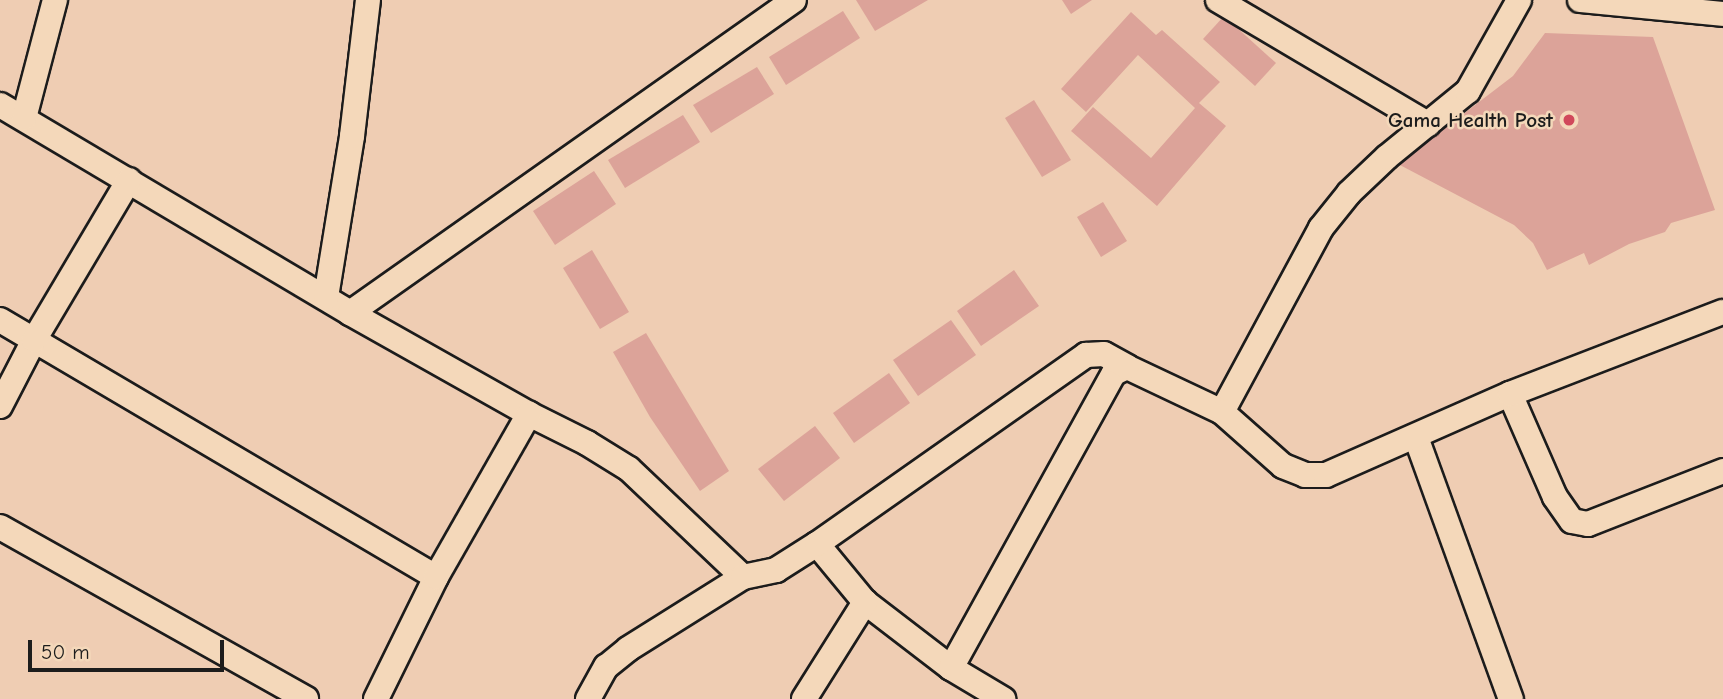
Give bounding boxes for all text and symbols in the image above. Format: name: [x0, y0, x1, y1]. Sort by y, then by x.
place label: Gama Health Post: [1388, 107, 1553, 133]
marker: Gama Health Post: [1559, 110, 1579, 130]
scale bar: [32, 626, 228, 670]
text: 50 m: [41, 640, 90, 664]

